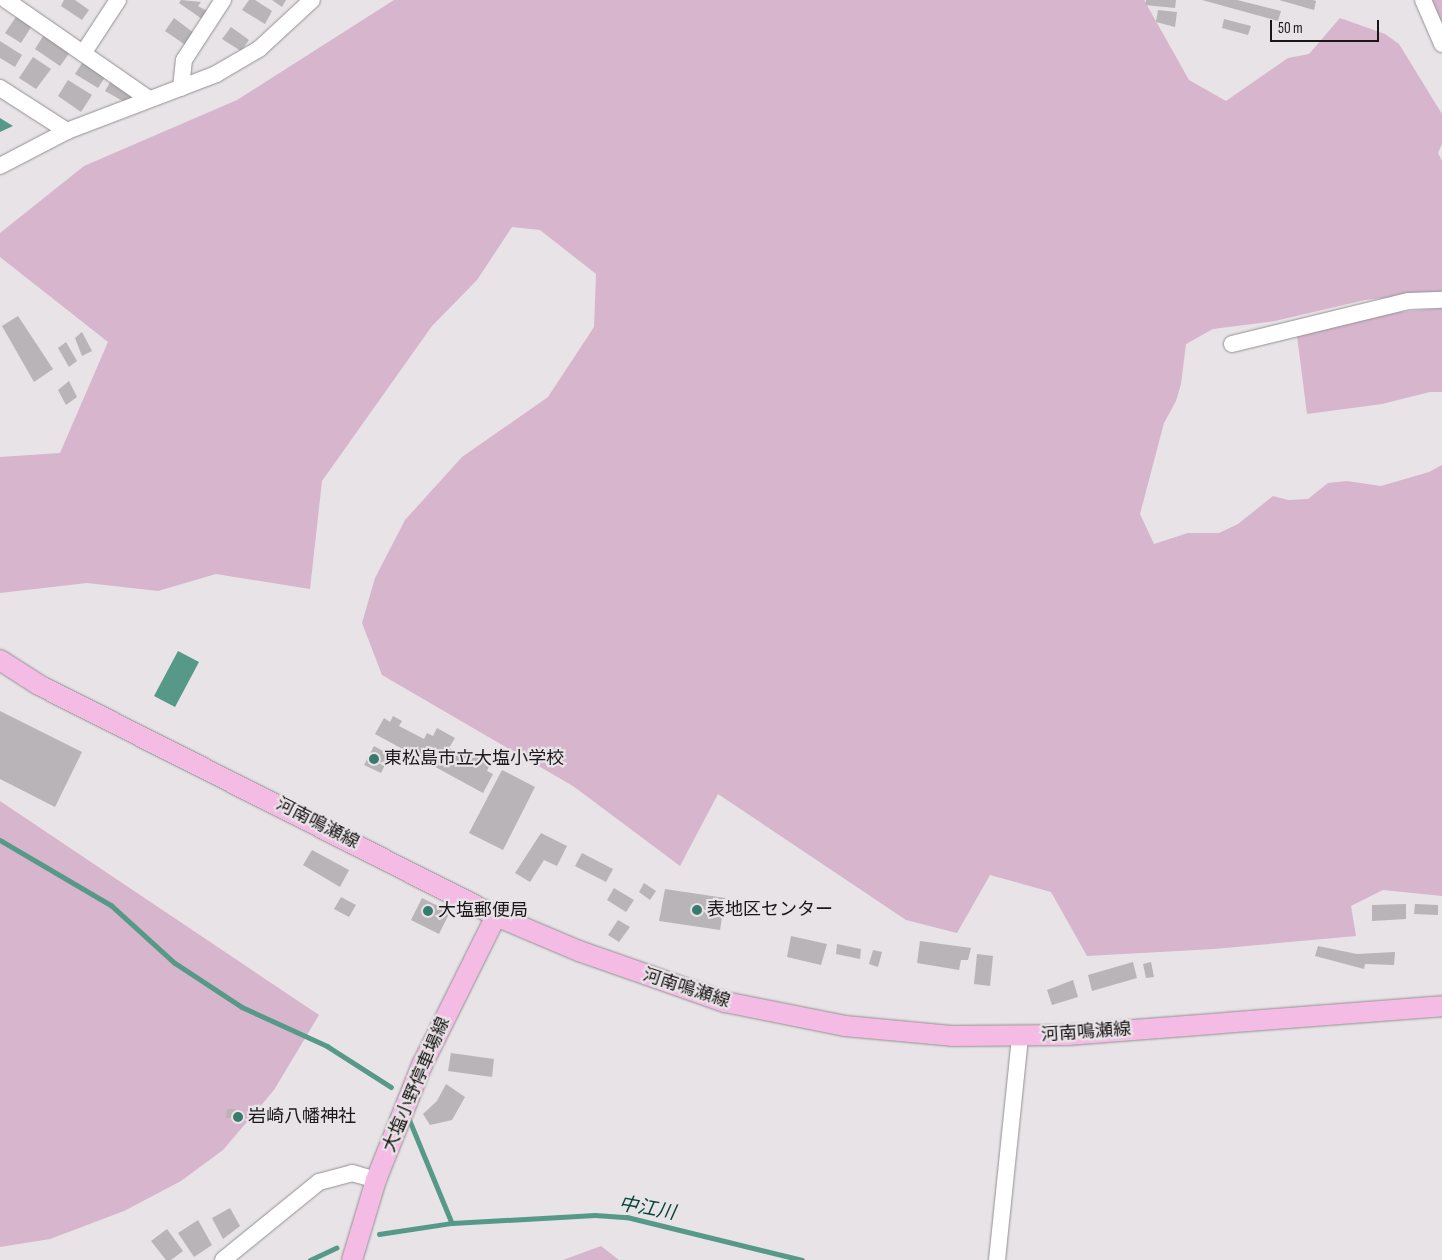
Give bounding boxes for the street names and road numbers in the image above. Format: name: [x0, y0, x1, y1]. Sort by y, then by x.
street label: 河南鳴瀬線: [272, 794, 362, 854]
street label: 河南鳴瀬線: [640, 965, 732, 1013]
street label: 大塩小野停車場線: [379, 1015, 455, 1155]
street label: 河南鳴瀬線: [1040, 1019, 1132, 1047]

